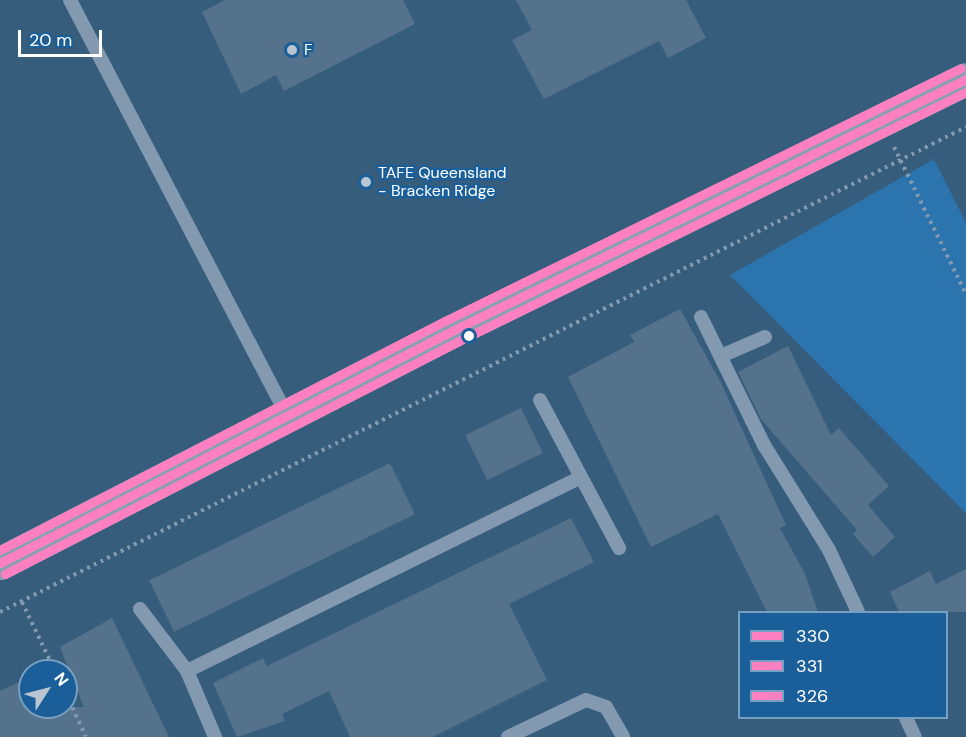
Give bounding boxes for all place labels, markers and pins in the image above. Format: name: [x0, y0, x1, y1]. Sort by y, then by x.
place label: F: [304, 40, 313, 60]
marker: F: [285, 43, 299, 57]
place label: TAFE Queensland - Bracken Ridge: [378, 163, 507, 201]
marker: TAFE Queensland - Bracken Ridge: [359, 175, 373, 189]
unlabelled marker: [463, 330, 475, 342]

